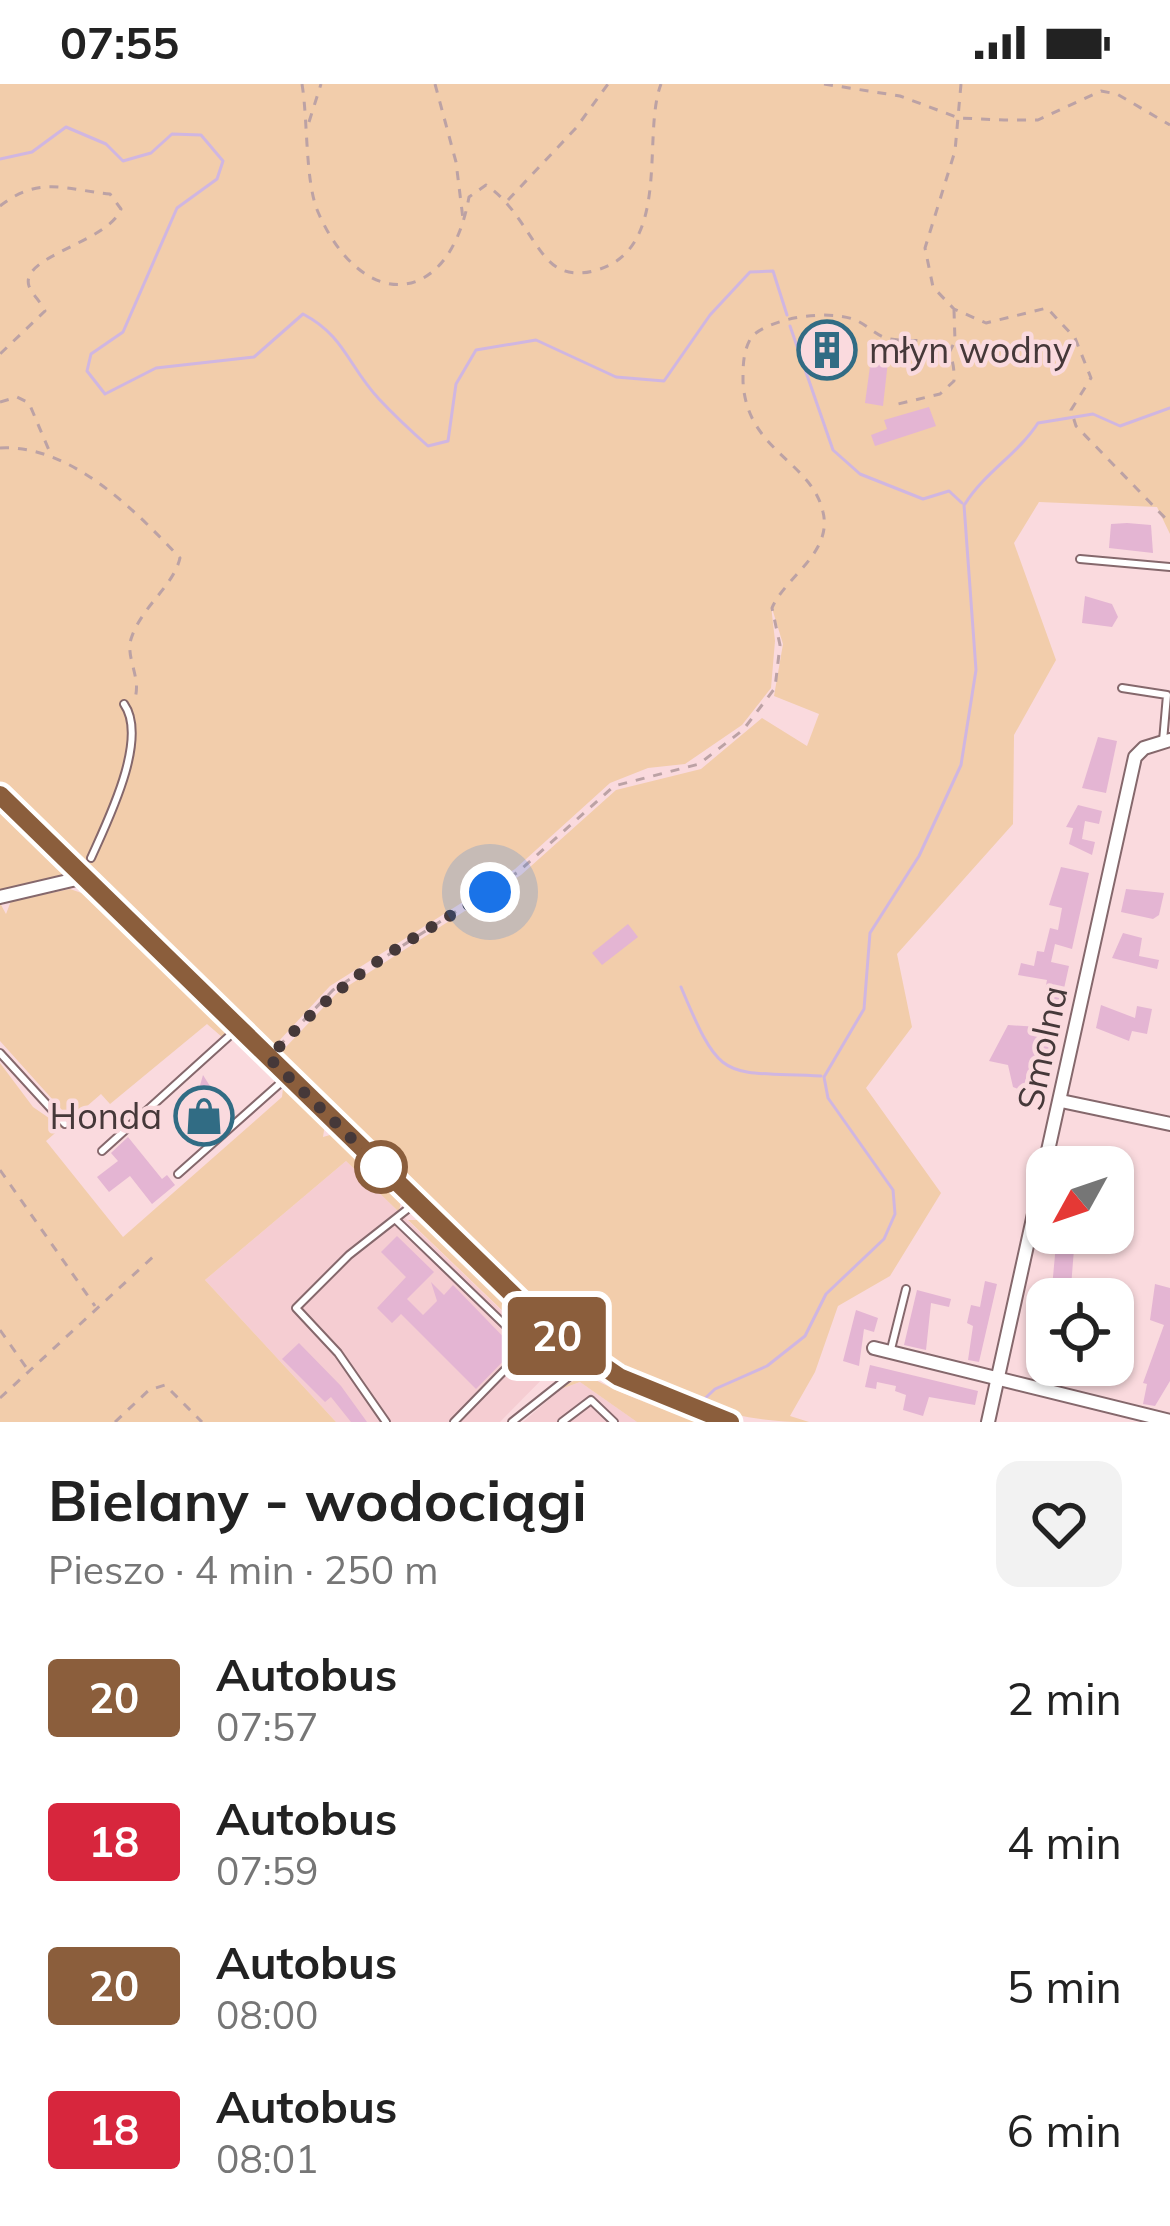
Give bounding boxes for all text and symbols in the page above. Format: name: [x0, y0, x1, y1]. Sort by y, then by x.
text: 07:55: [60, 14, 179, 70]
building icon: młyn wodny: [796, 319, 858, 381]
place label: młyn wodny: [869, 327, 1072, 372]
your location: [460, 862, 520, 922]
street label: Smolna: [1006, 982, 1077, 1114]
shop icon: Honda: [173, 1085, 235, 1147]
place label: Honda: [50, 1093, 162, 1138]
unlabelled marker: [356, 1142, 406, 1192]
north arrow: [1026, 1146, 1134, 1254]
map controls: [1026, 1146, 1134, 1386]
button: locate: [1026, 1278, 1134, 1386]
line badge: 20: [503, 1297, 611, 1375]
text: 20: [532, 1309, 582, 1362]
button: heart: [996, 1461, 1122, 1587]
text: Bielany - wodociągi: [48, 1464, 587, 1535]
text: Pieszo · 4 min · 250 m: [48, 1545, 438, 1594]
text: Autobus: [216, 1646, 397, 1702]
text: 2 min: [1007, 1670, 1122, 1726]
text: 20: [89, 1671, 139, 1724]
text: 07:57: [216, 1702, 319, 1751]
text: Autobus: [216, 1790, 397, 1846]
text: 4 min: [1007, 1814, 1122, 1870]
text: 18: [89, 1815, 139, 1868]
text: 07:59: [216, 1846, 319, 1895]
text: Autobus: [216, 1934, 397, 1990]
text: 5 min: [1007, 1958, 1122, 2014]
text: 20: [89, 1959, 139, 2012]
text: 08:00: [216, 1990, 319, 2039]
text: Autobus: [216, 2078, 397, 2134]
text: 6 min: [1007, 2102, 1122, 2158]
text: 18: [89, 2103, 139, 2156]
text: 08:01: [216, 2134, 319, 2183]

